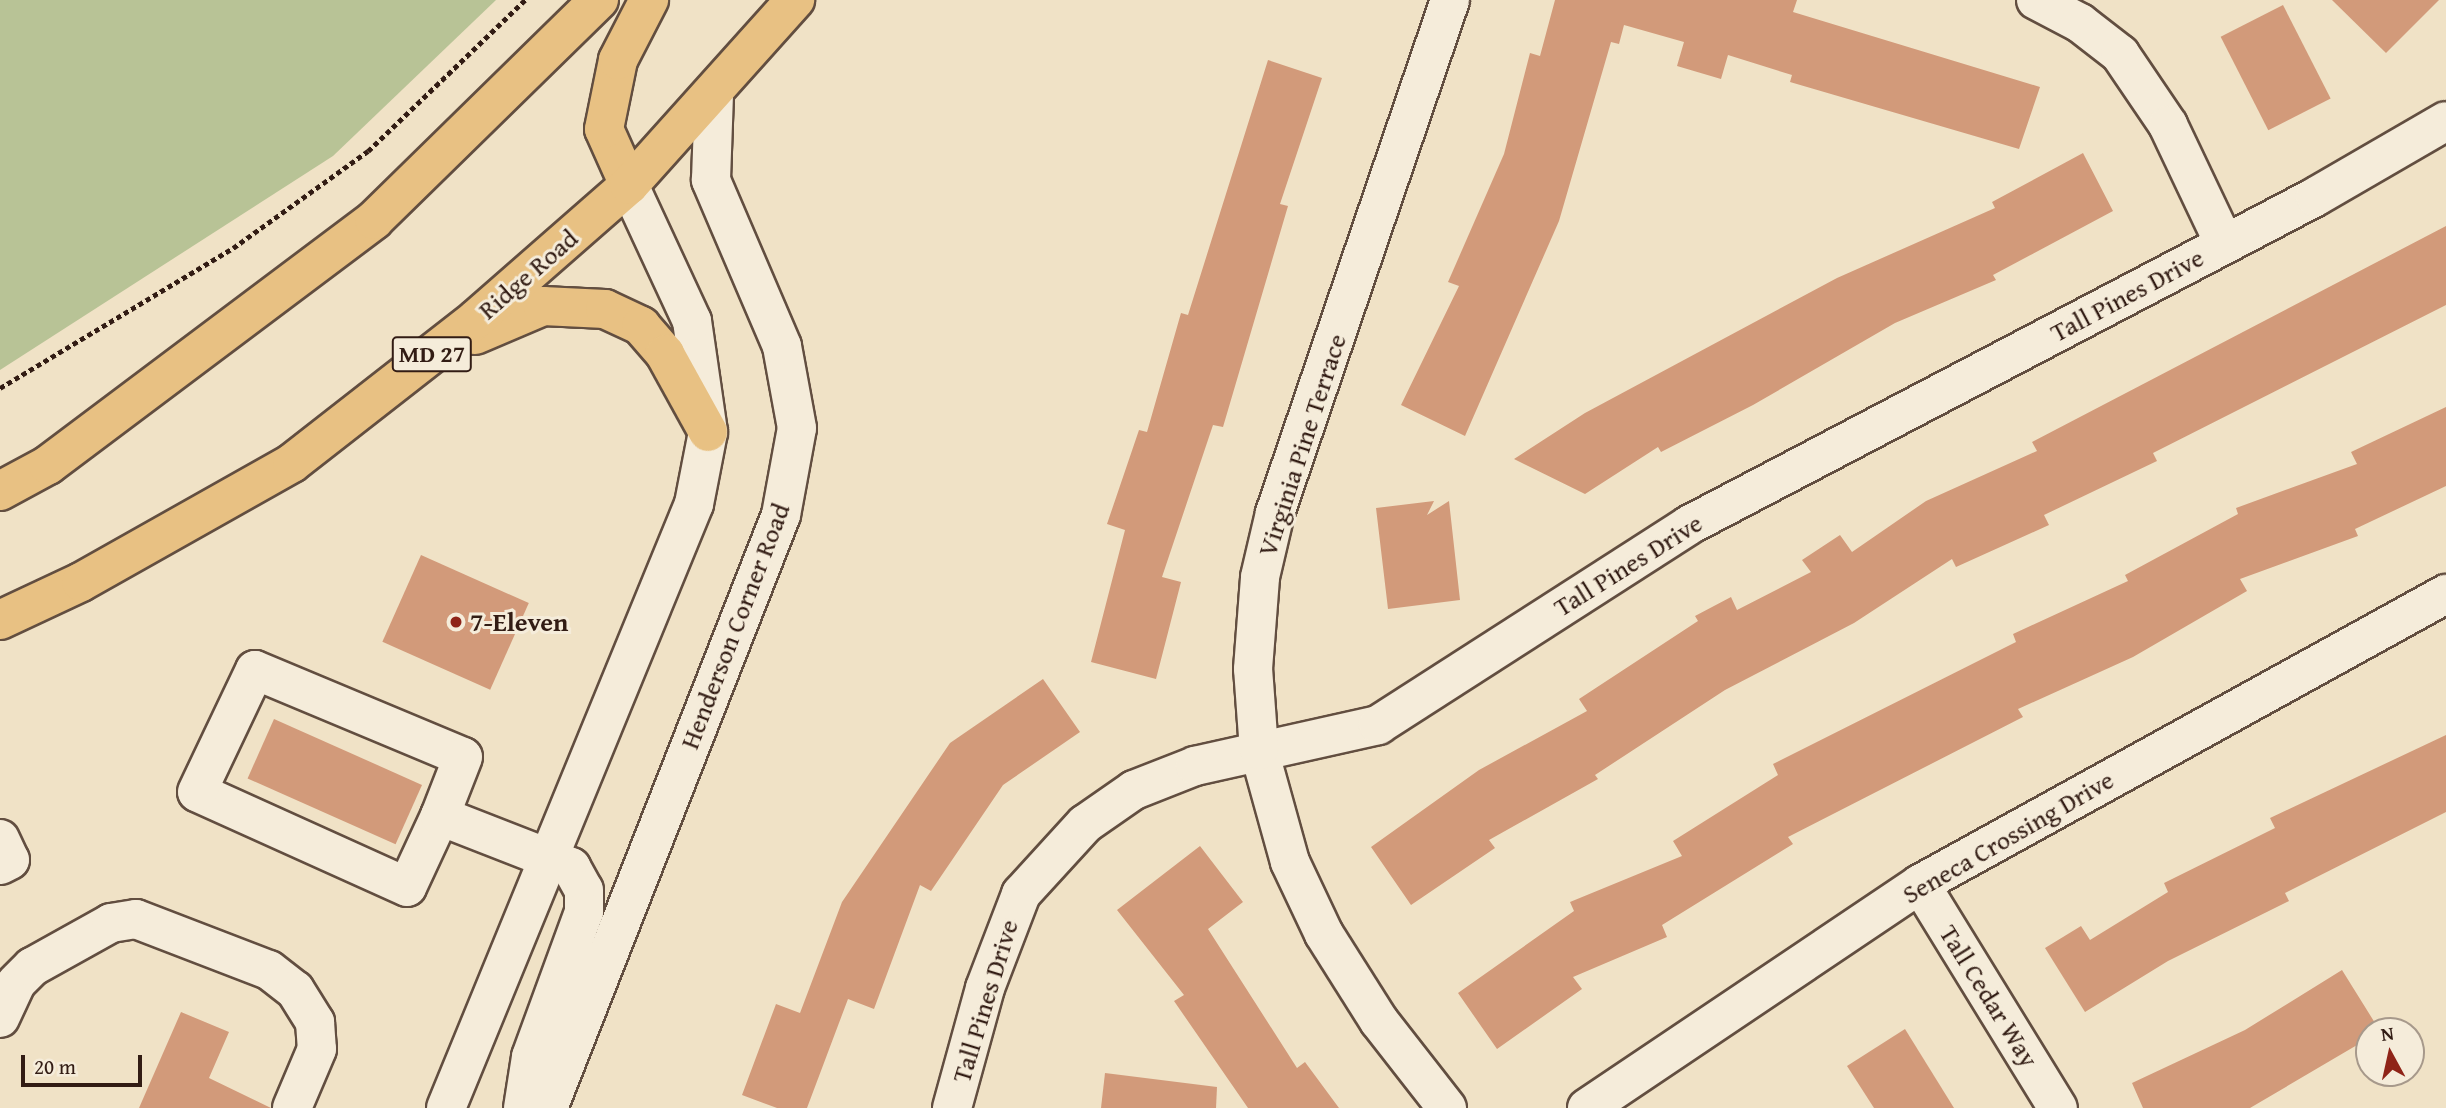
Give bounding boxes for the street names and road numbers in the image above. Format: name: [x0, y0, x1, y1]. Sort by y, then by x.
street label: Ridge Road: [472, 222, 584, 326]
street label: Tall Pines Drive: [2045, 242, 2209, 348]
street label: Virginia Pine Terrace: [1251, 330, 1353, 560]
road number: MD 27: [392, 334, 472, 374]
street label: Henderson Corner Road: [674, 499, 796, 753]
street label: Tall Pines Drive: [1548, 507, 1708, 623]
street label: Seneca Crossing Drive: [1897, 764, 2119, 910]
street label: Tall Pines Drive: [945, 916, 1025, 1086]
street label: Tall Cedar Way: [1933, 919, 2045, 1073]

